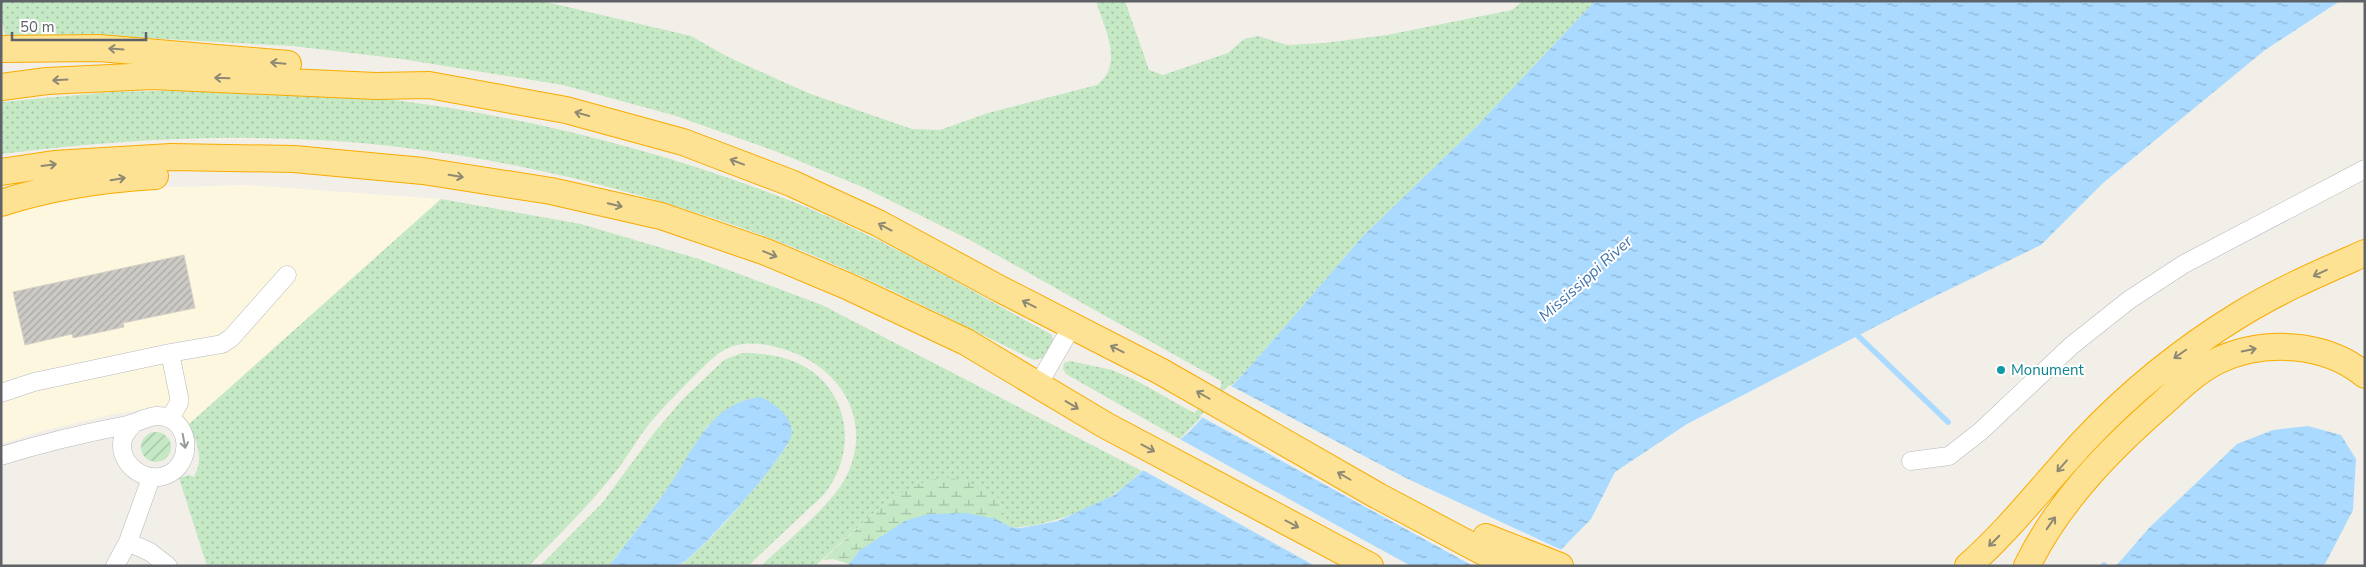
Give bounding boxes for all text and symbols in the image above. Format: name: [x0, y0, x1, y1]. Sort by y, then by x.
scale bar: [12, 10, 146, 42]
text: 50 m: [20, 17, 55, 37]
one-way arrow: [108, 45, 124, 54]
one-way arrow: [270, 58, 286, 67]
one-way arrow: [214, 73, 230, 82]
one-way arrow: [52, 76, 68, 85]
one-way arrow: [574, 108, 590, 118]
one-way arrow: [729, 157, 745, 166]
one-way arrow: [41, 160, 57, 170]
one-way arrow: [447, 171, 463, 181]
one-way arrow: [109, 174, 125, 184]
one-way arrow: [607, 201, 623, 211]
one-way arrow: [878, 222, 893, 232]
water label: Mississippi River: [1534, 230, 1638, 327]
one-way arrow: [762, 250, 777, 259]
one-way arrow: [2313, 269, 2328, 278]
one-way arrow: [1021, 299, 1036, 309]
one-way arrow: [1110, 344, 1125, 353]
one-way arrow: [2241, 345, 2257, 354]
one-way arrow: [2173, 349, 2187, 359]
place label: Monument: [2011, 360, 2084, 380]
marker: Monument: [1995, 364, 2007, 376]
one-way arrow: [1196, 390, 1210, 400]
one-way arrow: [1064, 400, 1078, 410]
one-way arrow: [179, 432, 189, 448]
one-way arrow: [1141, 443, 1156, 453]
one-way arrow: [2056, 459, 2068, 472]
one-way arrow: [1336, 471, 1351, 481]
one-way arrow: [2046, 517, 2056, 531]
one-way arrow: [1284, 520, 1299, 529]
one-way arrow: [1988, 535, 2000, 548]

